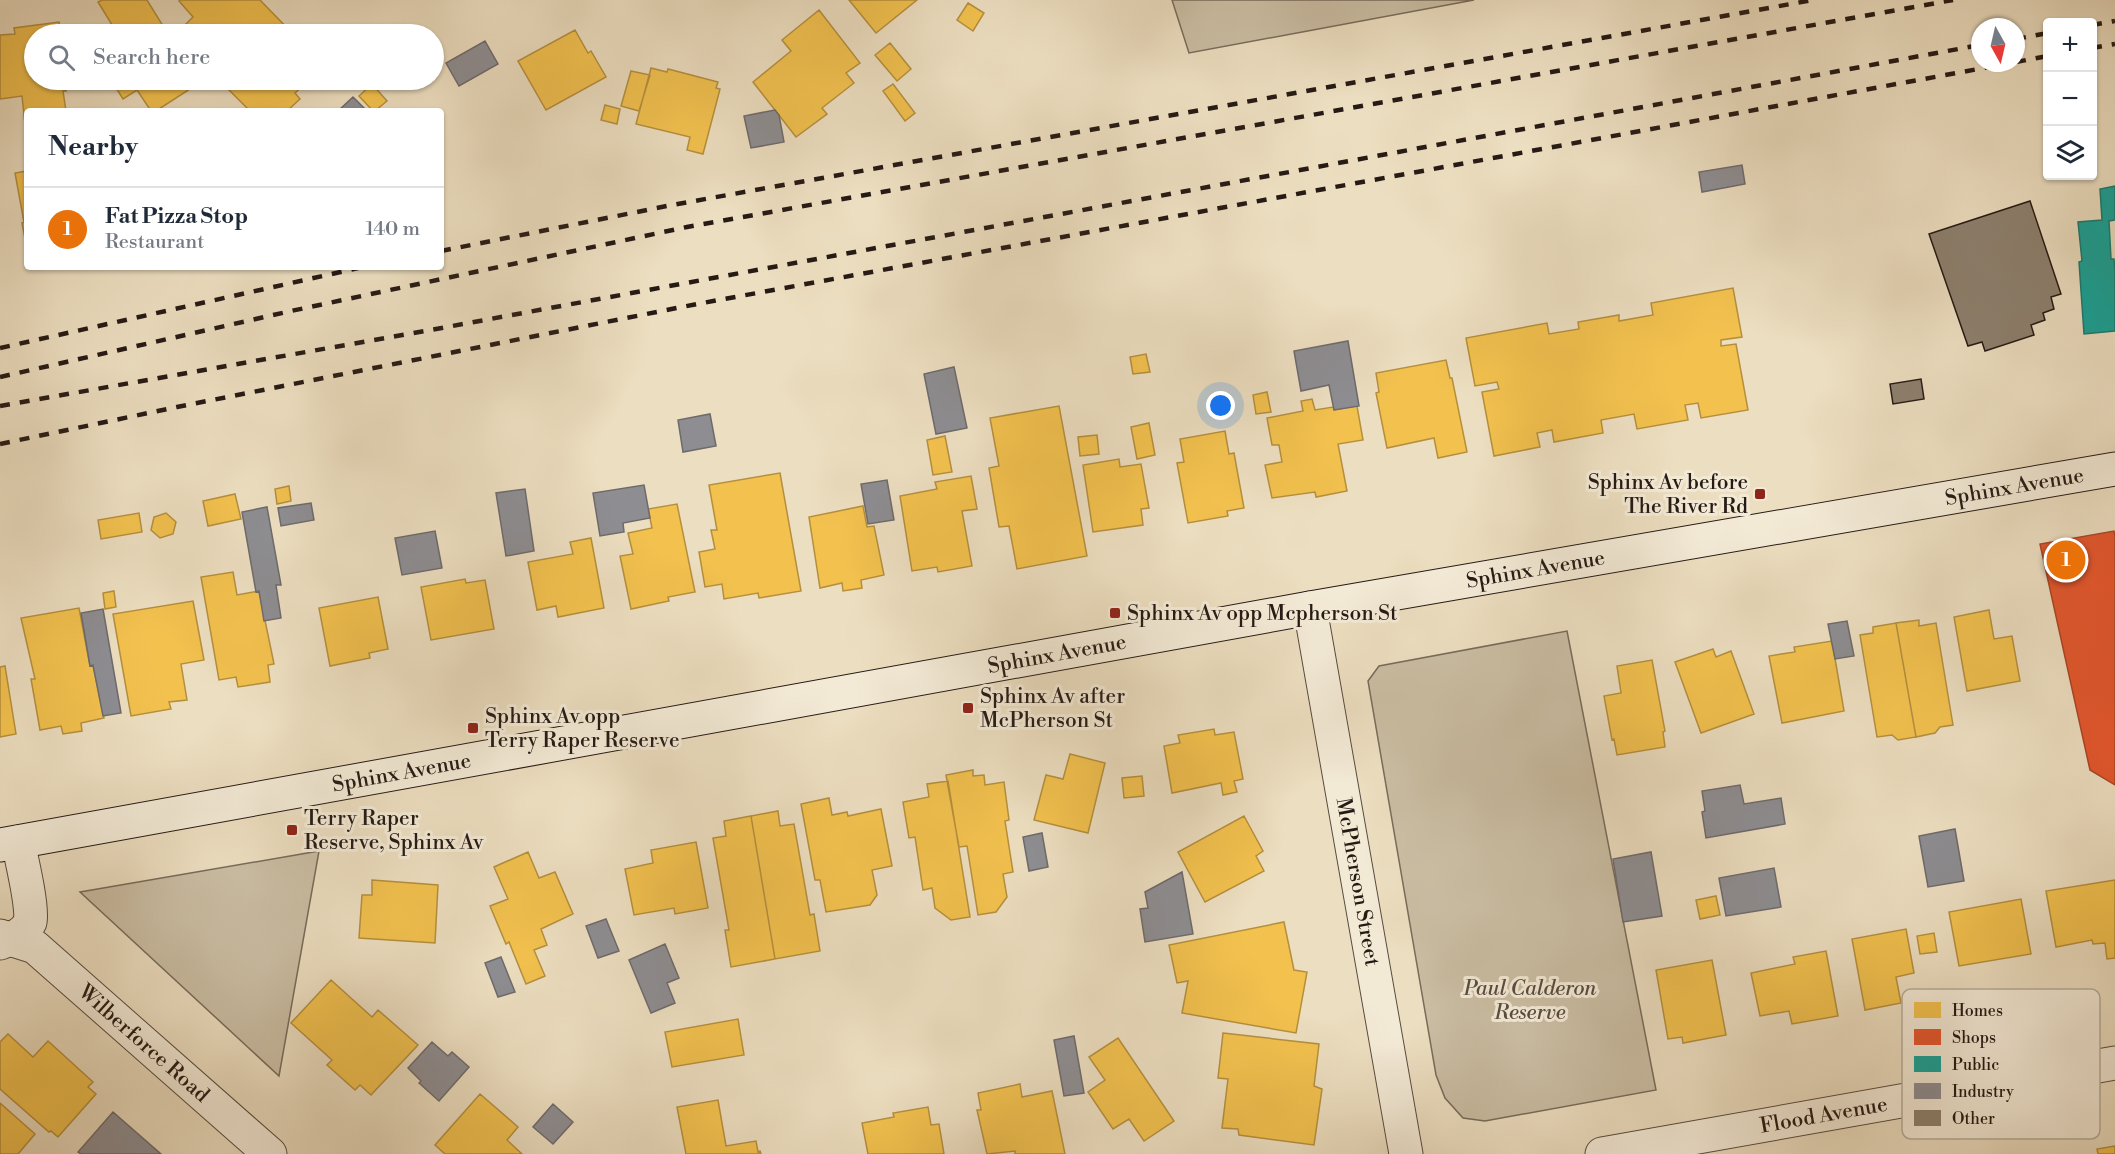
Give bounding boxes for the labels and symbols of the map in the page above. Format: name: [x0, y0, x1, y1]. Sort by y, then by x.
north arrow: [1971, 18, 2025, 72]
your location: [1206, 391, 1235, 420]
street label: Sphinx Avenue: [1943, 463, 2086, 512]
place label: Sphinx Av before The River Rd: [1588, 470, 1748, 520]
marker: Sphinx Av before The River Rd: [1753, 487, 1767, 501]
pin: 1: [2046, 538, 2086, 582]
street label: Sphinx Avenue: [1464, 545, 1607, 595]
place label: Sphinx Av opp Mcpherson St: [1127, 601, 1398, 627]
marker: Sphinx Av opp Mcpherson St: [1108, 606, 1122, 620]
street label: Sphinx Avenue: [986, 629, 1128, 680]
place label: Sphinx Av after McPherson St: [980, 684, 1125, 734]
marker: Sphinx Av after McPherson St: [961, 701, 975, 715]
place label: Sphinx Av opp Terry Raper Reserve: [485, 704, 680, 754]
marker: Sphinx Av opp Terry Raper Reserve: [466, 721, 480, 735]
street label: Sphinx Avenue: [330, 748, 473, 799]
street label: McPherson Street: [1330, 796, 1385, 969]
place label: Terry Raper Reserve, Sphinx Av: [304, 806, 484, 856]
marker: Terry Raper Reserve, Sphinx Av: [285, 823, 299, 837]
park label: Paul Calderon Reserve: [1463, 976, 1596, 1026]
street label: Wilberforce Road: [72, 979, 214, 1108]
legend: [1902, 989, 2100, 1139]
text: Homes: [1952, 1001, 2003, 1021]
text: Shops: [1952, 1028, 1996, 1048]
text: Public: [1952, 1055, 1999, 1075]
text: Industry: [1952, 1082, 2014, 1102]
street label: Flood Avenue: [1758, 1092, 1890, 1140]
text: Other: [1952, 1109, 1995, 1129]

